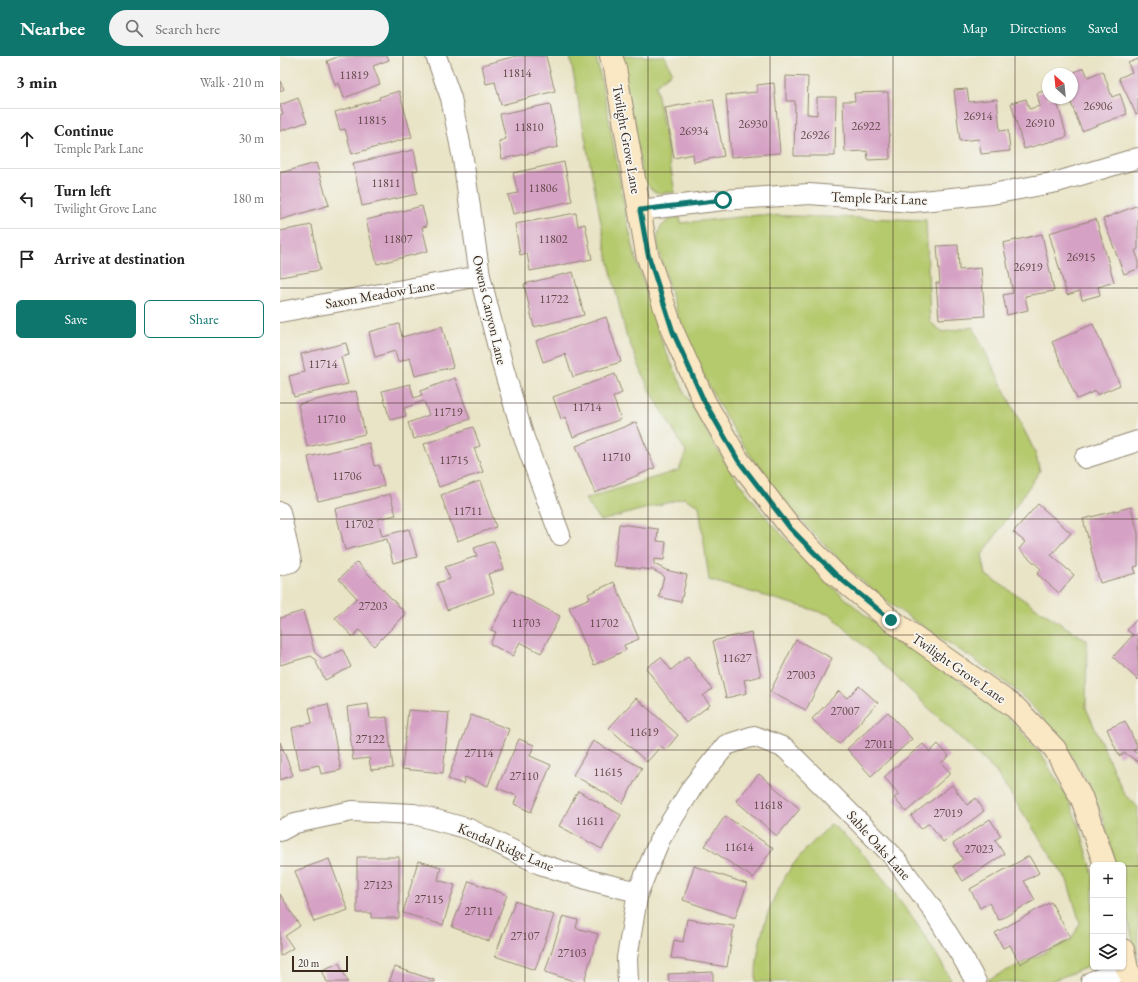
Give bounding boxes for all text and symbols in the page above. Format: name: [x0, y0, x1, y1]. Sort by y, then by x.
search box: [109, 10, 389, 46]
text: Nearbee: [20, 16, 85, 41]
icon: search: [123, 17, 145, 39]
text: Search here: [155, 19, 220, 38]
text: Map: [962, 19, 988, 37]
text: Directions: [1010, 19, 1066, 37]
text: Saved: [1088, 19, 1118, 37]
house number: 11814: [503, 65, 532, 81]
house number: 11819: [340, 67, 369, 83]
north arrow: [1042, 68, 1078, 104]
text: 3 min: [16, 71, 57, 93]
text: Walk · 210 m: [200, 74, 264, 91]
street label: Twilight Grove Lane: [609, 83, 646, 196]
house number: 26906: [1084, 98, 1113, 114]
house number: 26914: [964, 108, 993, 124]
house number: 11815: [358, 112, 387, 128]
house number: 26910: [1026, 115, 1055, 131]
house number: 26930: [739, 116, 768, 132]
house number: 26922: [852, 118, 881, 134]
house number: 11810: [515, 119, 544, 135]
text: Continue: [54, 121, 114, 140]
house number: 26934: [680, 123, 709, 139]
house number: 26926: [801, 127, 830, 143]
icon: ahead: [16, 128, 38, 150]
text: 30 m: [239, 130, 264, 147]
text: Temple Park Lane: [54, 140, 143, 157]
house number: 11811: [372, 175, 401, 191]
house number: 11806: [529, 180, 558, 196]
text: Turn left: [54, 181, 111, 200]
street label: Temple Park Lane: [831, 187, 928, 209]
icon: left: [16, 188, 38, 210]
text: 180 m: [233, 190, 264, 207]
route start: [714, 191, 732, 209]
text: Twilight Grove Lane: [54, 200, 157, 217]
house number: 11807: [384, 231, 413, 247]
house number: 11802: [539, 231, 568, 247]
icon: arrive: [16, 248, 38, 270]
text: Arrive at destination: [54, 249, 185, 268]
house number: 26915: [1067, 249, 1096, 265]
street label: Owens Canyon Lane: [469, 253, 511, 367]
house number: 26919: [1014, 259, 1043, 275]
street label: Saxon Meadow Lane: [324, 275, 437, 313]
house number: 11722: [540, 291, 569, 307]
button: Save: [16, 300, 136, 338]
button: Share: [144, 300, 264, 338]
house number: 11714: [309, 356, 338, 372]
house number: 11714: [573, 399, 602, 415]
house number: 11719: [434, 404, 463, 420]
house number: 11710: [317, 411, 346, 427]
house number: 11710: [602, 449, 631, 465]
house number: 11715: [440, 452, 469, 468]
house number: 11706: [333, 468, 362, 484]
house number: 11711: [454, 503, 483, 519]
house number: 11702: [345, 516, 374, 532]
house number: 27203: [359, 598, 388, 614]
route end: [882, 611, 900, 629]
house number: 11703: [512, 615, 541, 631]
house number: 11702: [590, 615, 619, 631]
street label: Twilight Grove Lane: [909, 629, 1010, 707]
house number: 11627: [723, 650, 752, 666]
house number: 27003: [787, 667, 816, 683]
house number: 27007: [831, 703, 860, 719]
house number: 11619: [630, 724, 659, 740]
house number: 27122: [356, 731, 385, 747]
house number: 27011: [865, 736, 894, 752]
house number: 27114: [465, 745, 494, 761]
house number: 11615: [594, 764, 623, 780]
house number: 27110: [510, 768, 539, 784]
house number: 11618: [754, 797, 783, 813]
house number: 27019: [934, 805, 963, 821]
street label: Sable Oaks Lane: [843, 806, 915, 884]
house number: 11611: [576, 813, 605, 829]
street label: Kendal Ridge Lane: [455, 819, 557, 876]
house number: 11614: [725, 839, 754, 855]
house number: 27023: [965, 841, 994, 857]
map controls: [1090, 862, 1126, 970]
button: +: [1090, 862, 1126, 898]
house number: 27123: [364, 877, 393, 893]
house number: 27115: [415, 891, 444, 907]
button: −: [1090, 898, 1126, 934]
house number: 27111: [465, 903, 494, 919]
house number: 27107: [511, 928, 540, 944]
button: layers: [1090, 934, 1126, 970]
house number: 27103: [558, 945, 587, 961]
scale bar: [292, 954, 348, 973]
text: 20 m: [298, 956, 319, 970]

